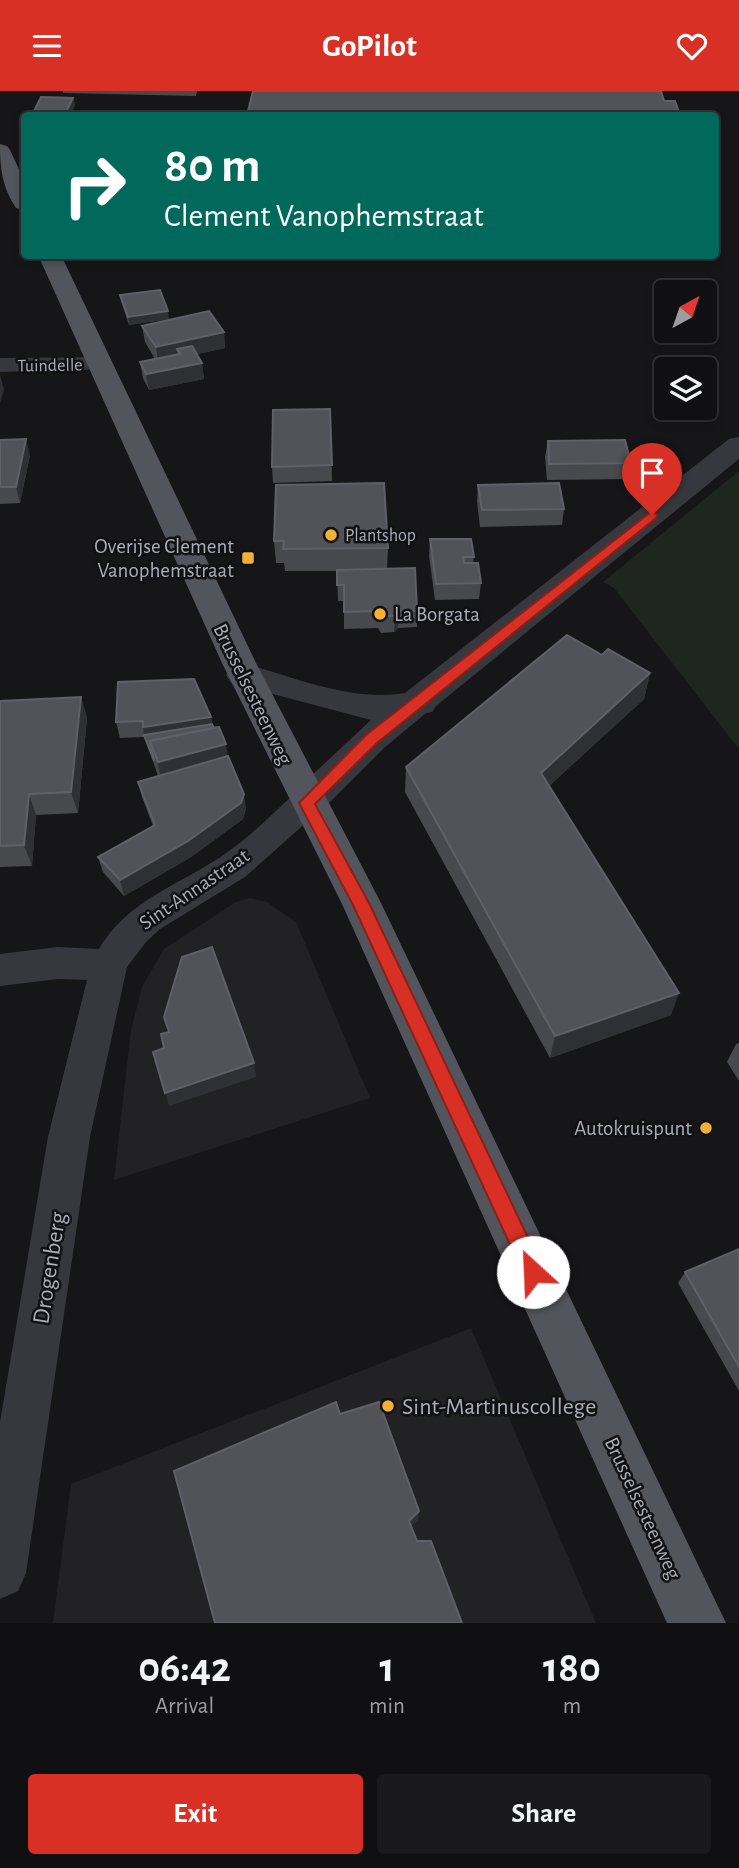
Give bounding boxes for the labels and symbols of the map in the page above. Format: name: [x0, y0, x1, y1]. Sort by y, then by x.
north arrow: [654, 280, 718, 343]
street label: Tuindelle: [17, 356, 83, 376]
pin: [622, 443, 682, 515]
marker: Plantshop: [323, 527, 339, 543]
place label: Plantshop: [345, 527, 416, 545]
place label: Overijse Clement Vanophemstraat: [94, 536, 234, 581]
marker: Overijse Clement Vanophemstraat: [240, 550, 256, 566]
place label: La Borgata: [394, 604, 480, 625]
marker: La Borgata: [372, 606, 388, 622]
street label: Brusselsesteenweg: [209, 620, 296, 769]
street label: Sint-Annastraat: [135, 845, 253, 934]
place label: Autokruispunt: [574, 1118, 692, 1139]
marker: Autokruispunt: [698, 1120, 714, 1136]
street label: Drogenberg: [29, 1210, 71, 1326]
position arrow: [496, 1235, 570, 1309]
place label: Sint-Martinuscollege: [402, 1395, 596, 1419]
marker: Sint-Martinuscollege: [380, 1398, 396, 1414]
street label: Brusselsesteenweg: [600, 1434, 685, 1583]

